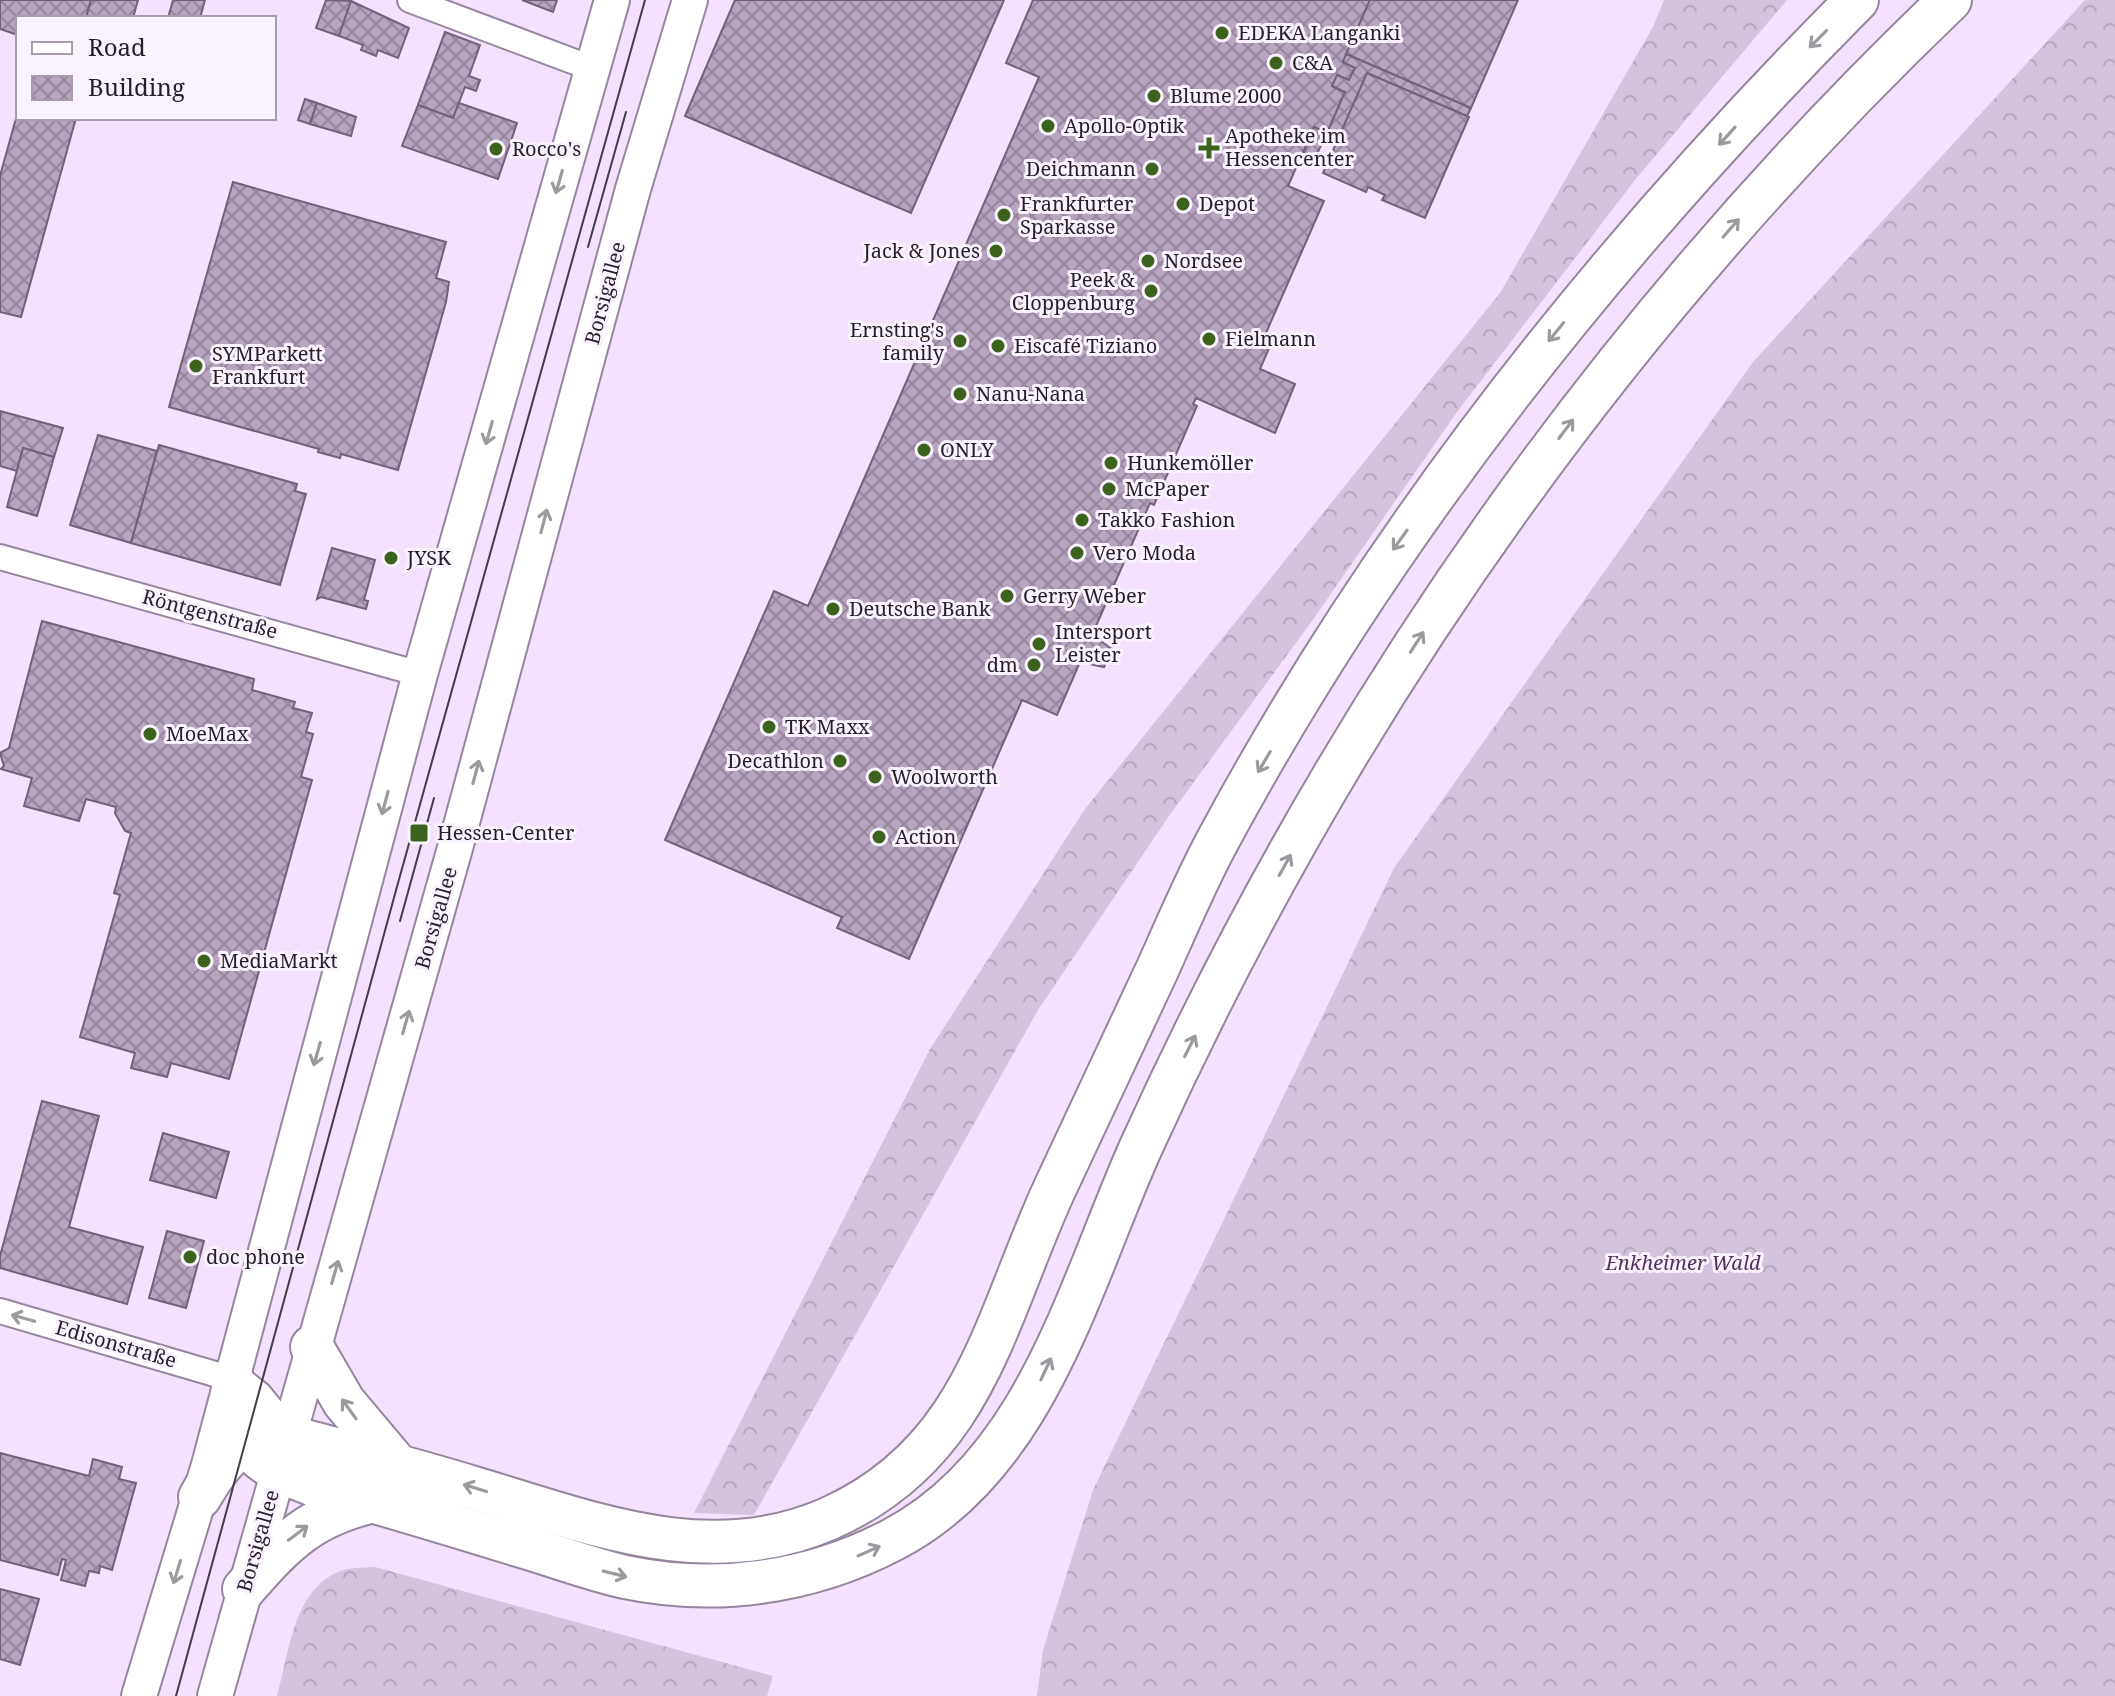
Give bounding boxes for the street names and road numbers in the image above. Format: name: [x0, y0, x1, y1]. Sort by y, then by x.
street label: Borsigallee: [578, 239, 631, 347]
street label: Röntgenstraße: [140, 582, 281, 645]
street label: Borsigallee: [408, 864, 463, 972]
street label: Edisonstraße: [53, 1313, 180, 1374]
street label: Borsigallee: [230, 1487, 285, 1595]

